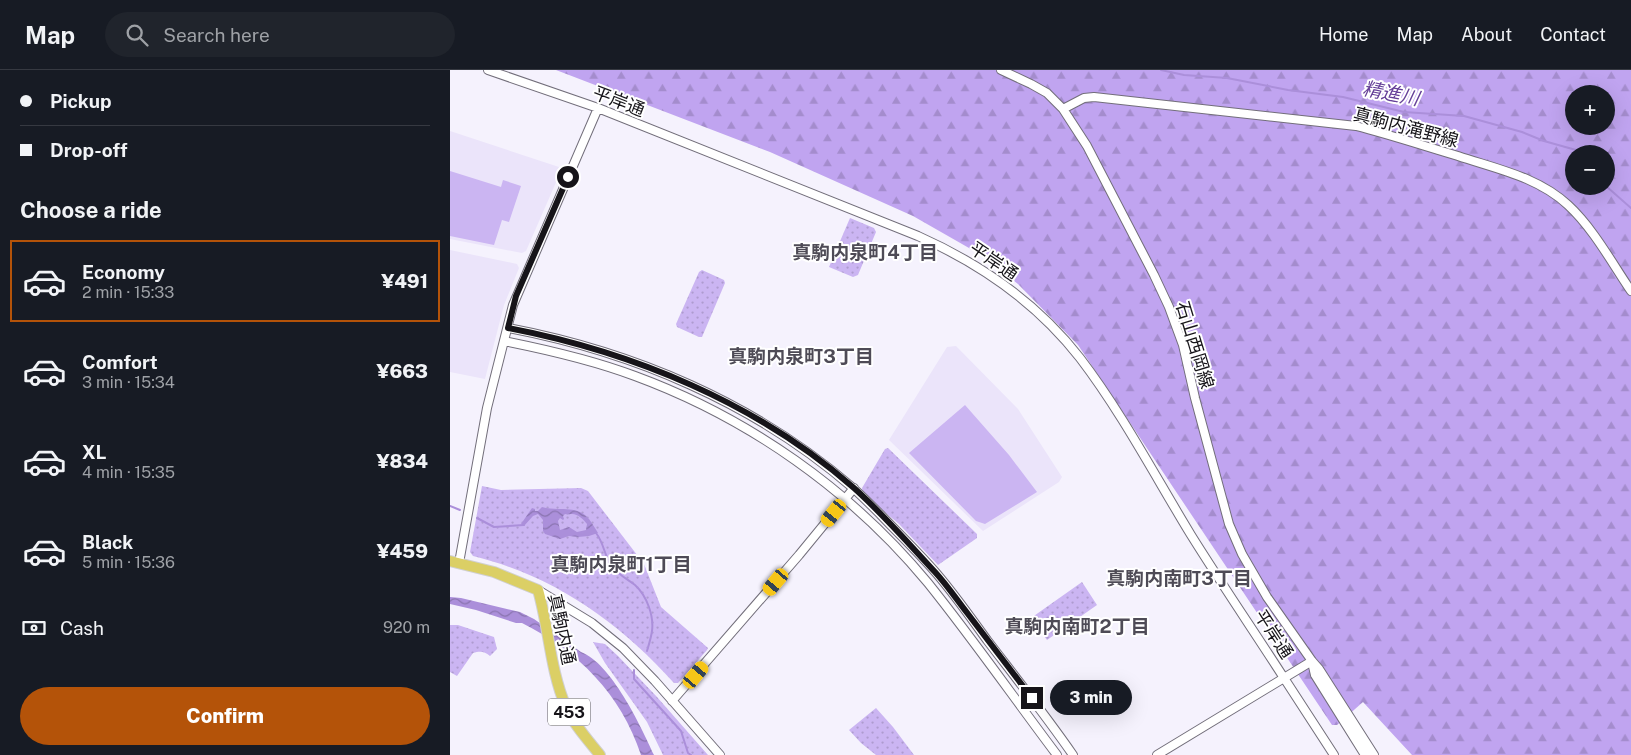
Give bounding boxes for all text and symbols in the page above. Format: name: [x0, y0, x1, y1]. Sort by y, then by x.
search box: [105, 12, 455, 57]
text: Map: [25, 21, 75, 49]
icon: search: [123, 21, 151, 49]
text: Search here: [163, 24, 270, 46]
text: Home: [1319, 24, 1369, 45]
text: Map: [1397, 24, 1433, 45]
text: About: [1461, 24, 1512, 45]
text: Contact: [1540, 24, 1606, 45]
water label: 精進川: [1361, 77, 1423, 110]
street label: 平岸通: [590, 82, 648, 120]
map controls: [1565, 85, 1615, 195]
button: +: [1565, 85, 1615, 135]
text: Pickup: [50, 90, 112, 112]
street label: 真駒内滝野線: [1351, 103, 1461, 151]
text: Drop-off: [50, 139, 127, 161]
button: −: [1565, 145, 1615, 195]
route start: [557, 166, 579, 188]
text: Choose a ride: [20, 197, 162, 223]
street label: 平岸通: [966, 237, 1022, 285]
district label: 真駒内泉町4丁目: [792, 241, 938, 263]
icon: car: [22, 259, 67, 304]
text: Economy: [82, 261, 165, 283]
text: ¥491: [381, 270, 428, 292]
text: 2 min · 15:33: [82, 283, 174, 302]
street label: 石山西岡線: [1172, 299, 1218, 391]
district label: 真駒内泉町3丁目: [728, 345, 874, 367]
icon: car: [22, 349, 67, 394]
text: Comfort: [82, 351, 158, 373]
text: ¥663: [376, 360, 428, 382]
text: 3 min · 15:34: [82, 373, 175, 392]
icon: car: [22, 439, 67, 484]
text: XL: [82, 441, 107, 463]
text: ¥834: [377, 450, 428, 472]
text: 4 min · 15:35: [82, 463, 175, 482]
car: [818, 497, 849, 529]
icon: car: [22, 529, 67, 574]
text: Black: [82, 531, 133, 553]
text: ¥459: [377, 540, 428, 562]
text: 5 min · 15:36: [82, 553, 175, 572]
district label: 真駒内泉町1丁目: [550, 553, 692, 575]
car: [760, 566, 791, 598]
district label: 真駒内南町3丁目: [1106, 567, 1252, 589]
street label: 真駒内通: [544, 592, 580, 666]
street label: 平岸通: [1250, 606, 1298, 662]
icon: cash: [20, 614, 48, 642]
district label: 真駒内南町2丁目: [1004, 615, 1150, 637]
text: Cash: [60, 617, 104, 639]
text: 920 m: [383, 618, 430, 637]
car: [680, 659, 711, 691]
callout: 3 min: [1050, 680, 1132, 716]
button: Confirm: [20, 687, 430, 745]
route end: [1021, 687, 1043, 709]
text: 3 min: [1070, 688, 1112, 707]
road number: 453: [548, 698, 590, 726]

